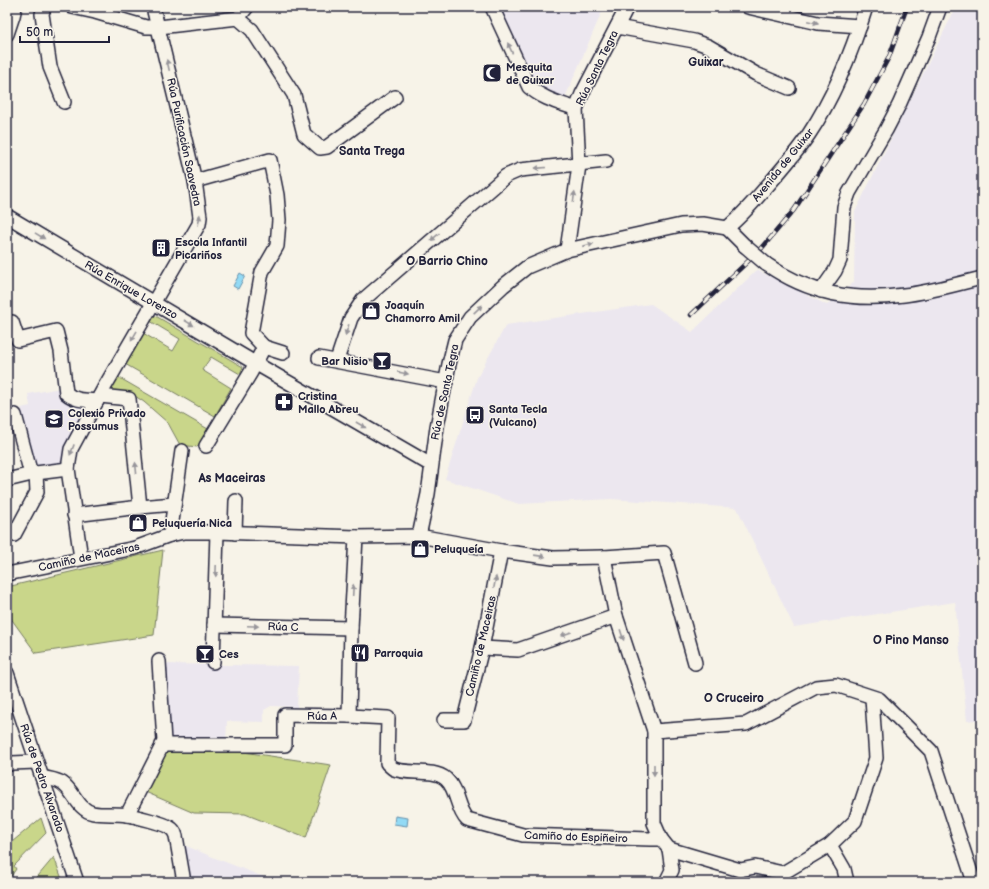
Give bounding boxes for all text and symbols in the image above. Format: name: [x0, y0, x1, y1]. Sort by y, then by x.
scale bar: [20, 18, 109, 44]
one-way arrow: [807, 19, 819, 25]
text: 50 m: [26, 25, 53, 40]
street label: Rúa Santa Tegra: [573, 28, 621, 108]
one-way arrow: [507, 42, 513, 53]
district label: Guixar: [688, 55, 724, 70]
one-way arrow: [164, 59, 170, 72]
place label: Mesquita de Guixar: [506, 61, 555, 87]
mosque icon: Mesquita de Guixar: [481, 62, 503, 84]
street label: Rúa Purificación Saavedra: [164, 77, 204, 207]
street label: Avenida de Guixar: [750, 125, 817, 204]
district label: Santa Trega: [339, 144, 405, 159]
one-way arrow: [534, 164, 547, 171]
one-way arrow: [572, 191, 578, 204]
one-way arrow: [196, 213, 202, 226]
one-way arrow: [34, 233, 46, 240]
one-way arrow: [430, 233, 440, 242]
place label: Escola Infantil Picariños: [175, 236, 247, 262]
building icon: Escola Infantil Picariños: [150, 237, 172, 259]
one-way arrow: [582, 242, 594, 248]
district label: O Barrio Chino: [406, 254, 488, 269]
street label: Rúa Enrique Lorenzo: [82, 258, 180, 322]
place label: Joaquín Chamorro Amil: [385, 299, 460, 325]
shop icon: Joaquín Chamorro Amil: [360, 300, 382, 322]
one-way arrow: [473, 305, 483, 314]
one-way arrow: [183, 320, 195, 327]
one-way arrow: [344, 324, 350, 336]
one-way arrow: [130, 330, 137, 342]
street label: Rúa de Santa Tegra: [428, 343, 462, 441]
bar icon: Bar Nisio: [371, 350, 393, 372]
place label: Bar Nisio: [321, 355, 368, 368]
one-way arrow: [397, 370, 409, 376]
place label: Cristina Mallo Abreu: [298, 390, 358, 416]
pharmacy icon: Cristina Mallo Abreu: [273, 391, 295, 413]
place label: Santa Tecla (Vulcano): [489, 403, 547, 429]
bus stop icon: Santa Tecla (Vulcano): [464, 404, 486, 426]
place label: Colexio Privado Possumus: [68, 407, 146, 433]
school or university icon: Colexio Privado Possumus: [43, 408, 65, 430]
one-way arrow: [355, 422, 367, 429]
one-way arrow: [68, 445, 74, 457]
one-way arrow: [133, 462, 139, 474]
district label: As Maceiras: [197, 471, 266, 486]
shop icon: Peluquería Nica: [127, 512, 149, 534]
place label: Peluquería Nica: [152, 517, 232, 530]
shop icon: Peluqueía: [409, 538, 431, 560]
street label: Camiño de Maceiras: [37, 540, 141, 574]
place label: Peluqueía: [434, 543, 484, 556]
one-way arrow: [534, 553, 546, 559]
one-way arrow: [213, 565, 219, 578]
one-way arrow: [493, 576, 499, 588]
one-way arrow: [349, 583, 356, 596]
street label: Camiño de Maceiras: [463, 594, 499, 698]
street label: Rúa C: [267, 620, 299, 634]
one-way arrow: [247, 623, 260, 629]
one-way arrow: [620, 629, 626, 641]
one-way arrow: [560, 631, 572, 637]
district label: O Pino Manso: [873, 633, 949, 648]
restaurant icon: Parroquia: [349, 642, 371, 664]
bar icon: Ces: [194, 643, 216, 665]
place label: Parroquia: [374, 647, 423, 660]
place label: Ces: [219, 648, 239, 661]
district label: O Cruceiro: [704, 691, 764, 706]
street label: Rúa A: [307, 710, 337, 723]
street label: Rúa de Pedro Alvarado: [17, 722, 67, 834]
one-way arrow: [651, 764, 657, 777]
street label: Camiño do Espiñeiro: [524, 829, 628, 845]

